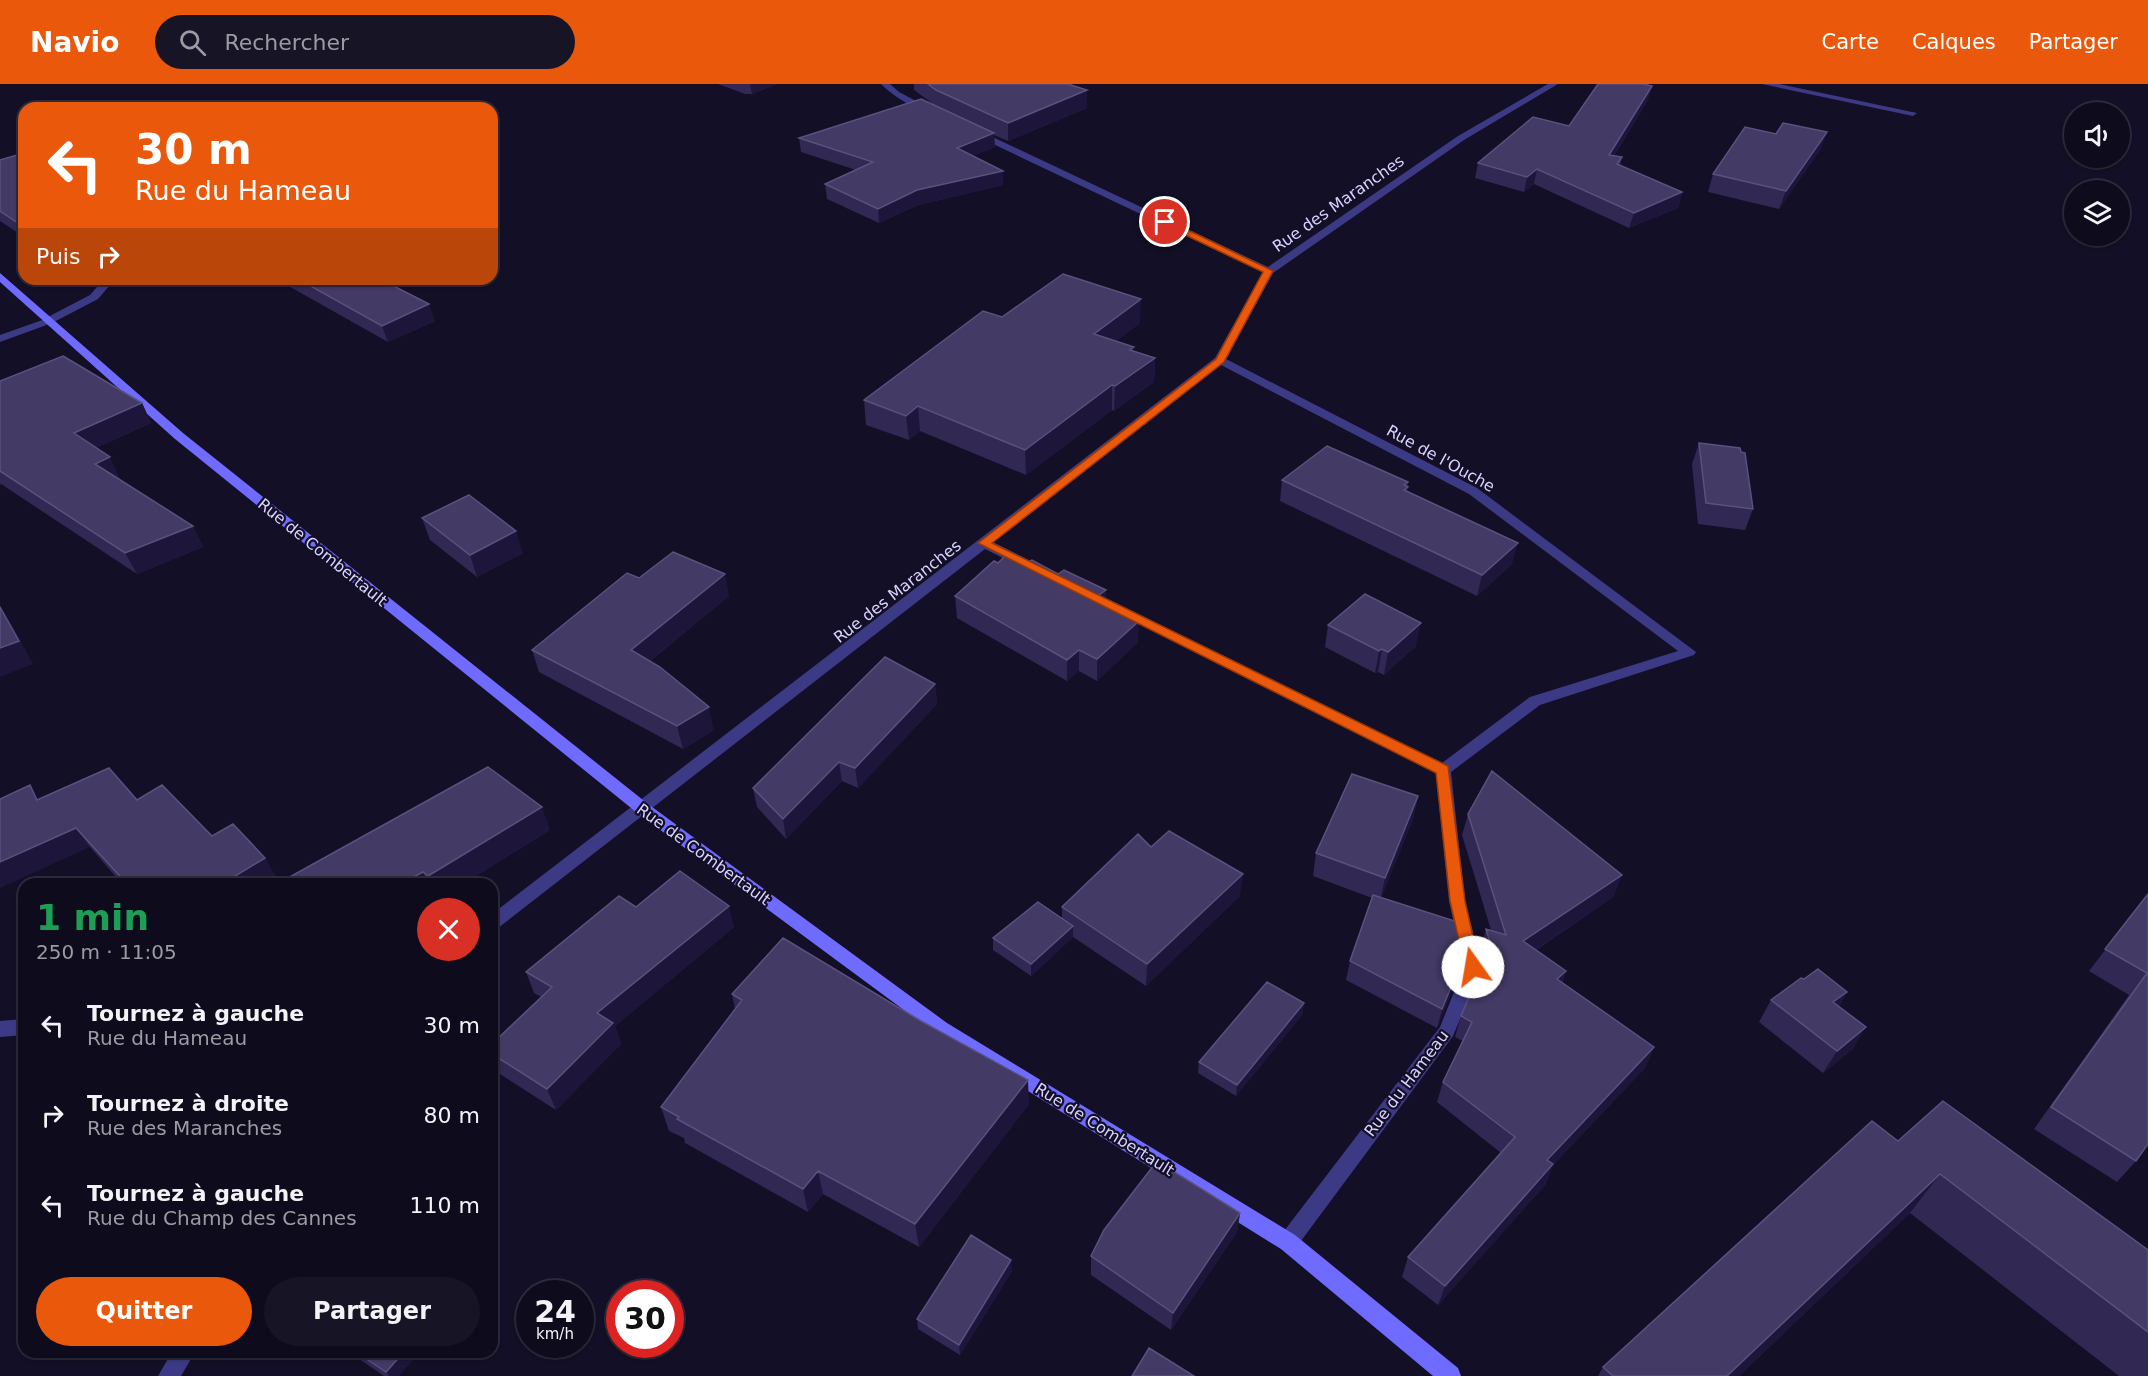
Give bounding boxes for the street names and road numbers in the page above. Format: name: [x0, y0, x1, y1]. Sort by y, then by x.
street label: Rue des Maranches: [1269, 151, 1408, 256]
street label: Rue de l'Ouche: [1383, 421, 1498, 496]
street label: Rue de Combertault: [254, 494, 391, 610]
street label: Rue des Maranches: [830, 536, 965, 647]
street label: Rue de Combertault: [633, 800, 774, 909]
street label: Rue du Hameau: [1360, 1026, 1453, 1140]
street label: Rue de Combertault: [1032, 1079, 1178, 1180]

